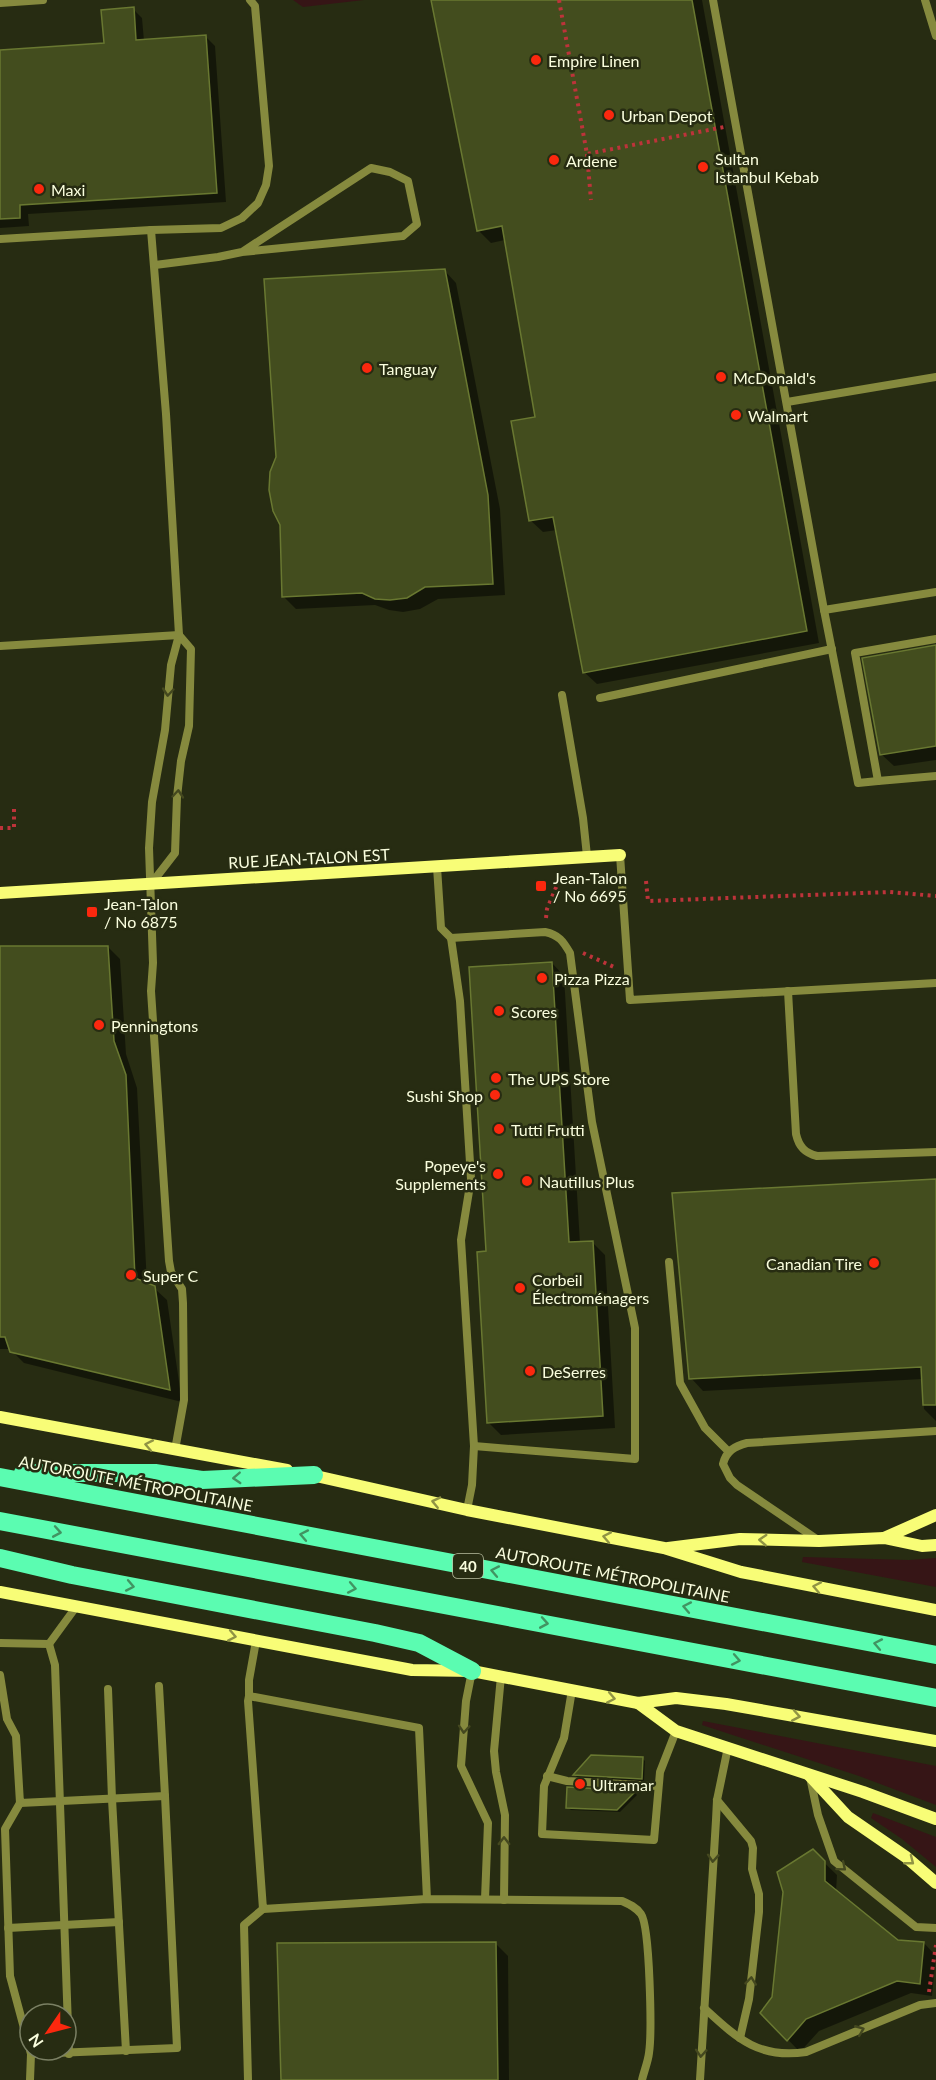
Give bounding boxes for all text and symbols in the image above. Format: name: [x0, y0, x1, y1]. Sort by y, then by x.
place label: Empire Linen: [548, 51, 639, 70]
marker: Empire Linen: [529, 53, 543, 67]
place label: Urban Depot: [621, 106, 713, 125]
marker: Urban Depot: [602, 108, 616, 122]
place label: Sultan Istanbul Kebab: [715, 149, 819, 186]
place label: Ardene: [566, 151, 617, 170]
marker: Ardene: [547, 153, 561, 167]
marker: Sultan Istanbul Kebab: [696, 160, 710, 174]
place label: Maxi: [51, 180, 85, 199]
marker: Maxi: [32, 182, 46, 196]
place label: Tanguay: [379, 359, 438, 378]
marker: Tanguay: [360, 361, 374, 375]
place label: McDonald's: [733, 368, 816, 387]
marker: McDonald's: [714, 370, 728, 384]
place label: Walmart: [748, 406, 808, 425]
marker: Walmart: [729, 408, 743, 422]
one-way arrow: [162, 688, 175, 697]
one-way arrow: [171, 790, 184, 799]
street label: RUE JEAN-TALON EST: [228, 844, 391, 872]
place label: Jean-Talon / No 6695: [553, 868, 627, 905]
marker: Jean-Talon / No 6695: [534, 879, 548, 893]
place label: Jean-Talon / No 6875: [104, 894, 178, 931]
marker: Jean-Talon / No 6875: [85, 905, 99, 919]
place label: Pizza Pizza: [554, 969, 630, 988]
marker: Pizza Pizza: [535, 971, 549, 985]
place label: Scores: [511, 1002, 557, 1021]
marker: Scores: [492, 1004, 506, 1018]
place label: Penningtons: [111, 1016, 198, 1035]
marker: Penningtons: [92, 1018, 106, 1032]
place label: The UPS Store: [508, 1069, 610, 1088]
marker: The UPS Store: [489, 1071, 503, 1085]
place label: Sushi Shop: [406, 1086, 483, 1105]
marker: Sushi Shop: [488, 1088, 502, 1102]
place label: Tutti Frutti: [511, 1120, 585, 1139]
marker: Tutti Frutti: [492, 1122, 506, 1136]
place label: Popeye's Supplements: [395, 1156, 486, 1193]
marker: Popeye's Supplements: [491, 1167, 505, 1181]
place label: Nautillus Plus: [539, 1172, 634, 1191]
marker: Nautillus Plus: [520, 1174, 534, 1188]
place label: Canadian Tire: [766, 1254, 862, 1273]
marker: Canadian Tire: [867, 1256, 881, 1270]
place label: Super C: [143, 1266, 198, 1285]
marker: Super C: [124, 1268, 138, 1282]
place label: Corbeil Électroménagers: [532, 1270, 649, 1307]
marker: Corbeil Électroménagers: [513, 1281, 527, 1295]
place label: DeSerres: [542, 1362, 606, 1381]
marker: DeSerres: [523, 1364, 537, 1378]
one-way arrow: [144, 1439, 154, 1452]
street label: AUTOROUTE MÉTROPOLITAINE: [17, 1451, 255, 1515]
one-way arrow: [233, 1472, 242, 1485]
one-way arrow: [431, 1497, 441, 1510]
one-way arrow: [52, 1525, 62, 1538]
one-way arrow: [299, 1529, 309, 1542]
one-way arrow: [602, 1532, 612, 1545]
one-way arrow: [759, 1534, 768, 1547]
street label: AUTOROUTE MÉTROPOLITAINE: [494, 1542, 732, 1606]
road number: 40: [453, 1554, 483, 1578]
one-way arrow: [491, 1565, 501, 1578]
one-way arrow: [124, 1579, 134, 1592]
one-way arrow: [347, 1581, 357, 1594]
one-way arrow: [812, 1581, 822, 1594]
one-way arrow: [682, 1601, 692, 1614]
one-way arrow: [539, 1616, 549, 1629]
one-way arrow: [226, 1629, 236, 1642]
one-way arrow: [874, 1638, 884, 1651]
one-way arrow: [730, 1653, 740, 1666]
one-way arrow: [606, 1691, 616, 1704]
one-way arrow: [791, 1710, 801, 1722]
one-way arrow: [458, 1725, 471, 1734]
place label: Ultramar: [592, 1775, 654, 1794]
marker: Ultramar: [573, 1777, 587, 1791]
one-way arrow: [498, 1837, 510, 1846]
one-way arrow: [903, 1853, 914, 1864]
one-way arrow: [707, 1854, 720, 1863]
one-way arrow: [835, 1859, 846, 1870]
one-way arrow: [744, 1977, 757, 1986]
north arrow: [18, 2002, 78, 2062]
one-way arrow: [854, 2025, 865, 2037]
text: N: [24, 2030, 47, 2051]
one-way arrow: [695, 2049, 708, 2058]

